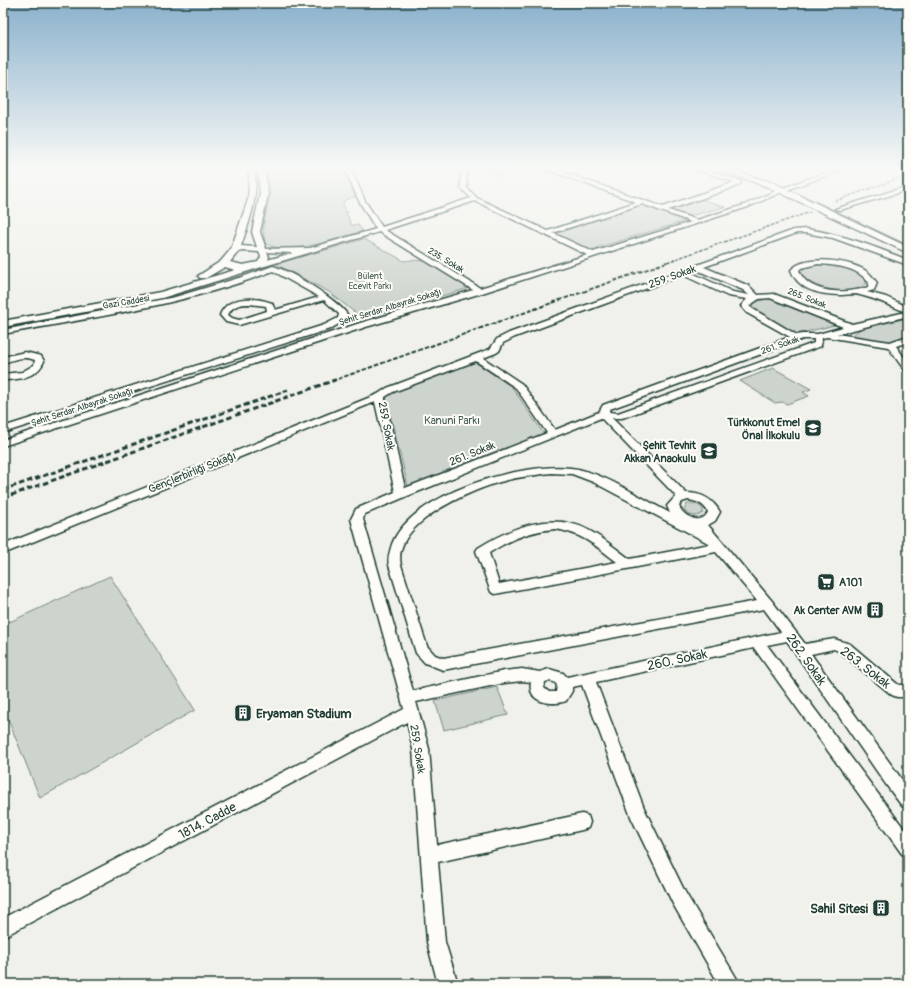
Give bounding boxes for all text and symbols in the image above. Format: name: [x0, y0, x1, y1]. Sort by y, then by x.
street label: 235. Sokak: [426, 245, 466, 276]
street label: 259. Sokak: [647, 262, 698, 291]
park label: Bülent Ecevit Parkı: [348, 271, 392, 292]
street label: 265. Sokak: [786, 286, 828, 311]
street label: Şehit Serdar Albayrak Sokağı: [338, 287, 443, 328]
street label: Gazi Caddesi: [102, 293, 151, 312]
street label: 261. Sokak: [760, 334, 801, 357]
street label: Şehit Serdar Albayrak Sokağı: [30, 386, 134, 429]
street label: 259. Sokak: [375, 401, 398, 452]
park label: Kanuni Parkı: [424, 414, 480, 427]
place label: Türkkonut Emel Önal İlkokulu: [726, 416, 800, 442]
school or university icon: Türkkonut Emel Önal İlkokulu: [803, 418, 823, 438]
street label: 261. Sokak: [447, 438, 497, 469]
place label: Şehit Tevhit Akkan Anaokulu: [624, 439, 697, 465]
school or university icon: Şehit Tevhit Akkan Anaokulu: [699, 441, 719, 461]
street label: Gençlerbirliği Sokağı: [147, 449, 238, 496]
supermarket icon: A101: [816, 572, 836, 592]
place label: A101: [839, 576, 862, 589]
building icon: Ak Center AVM: [865, 600, 885, 620]
place label: Ak Center AVM: [793, 604, 862, 617]
street label: 262. Sokak: [783, 631, 830, 689]
street label: 263. Sokak: [837, 643, 894, 693]
street label: 260. Sokak: [646, 646, 709, 674]
building icon: Eryaman Stadium: [233, 703, 253, 723]
place label: Eryaman Stadium: [256, 706, 352, 722]
street label: 259. Sokak: [407, 724, 428, 775]
street label: 1814. Cadde: [176, 799, 240, 843]
building icon: Sahil Sitesi: [871, 898, 891, 918]
place label: Sahil Sitesi: [810, 901, 869, 917]

